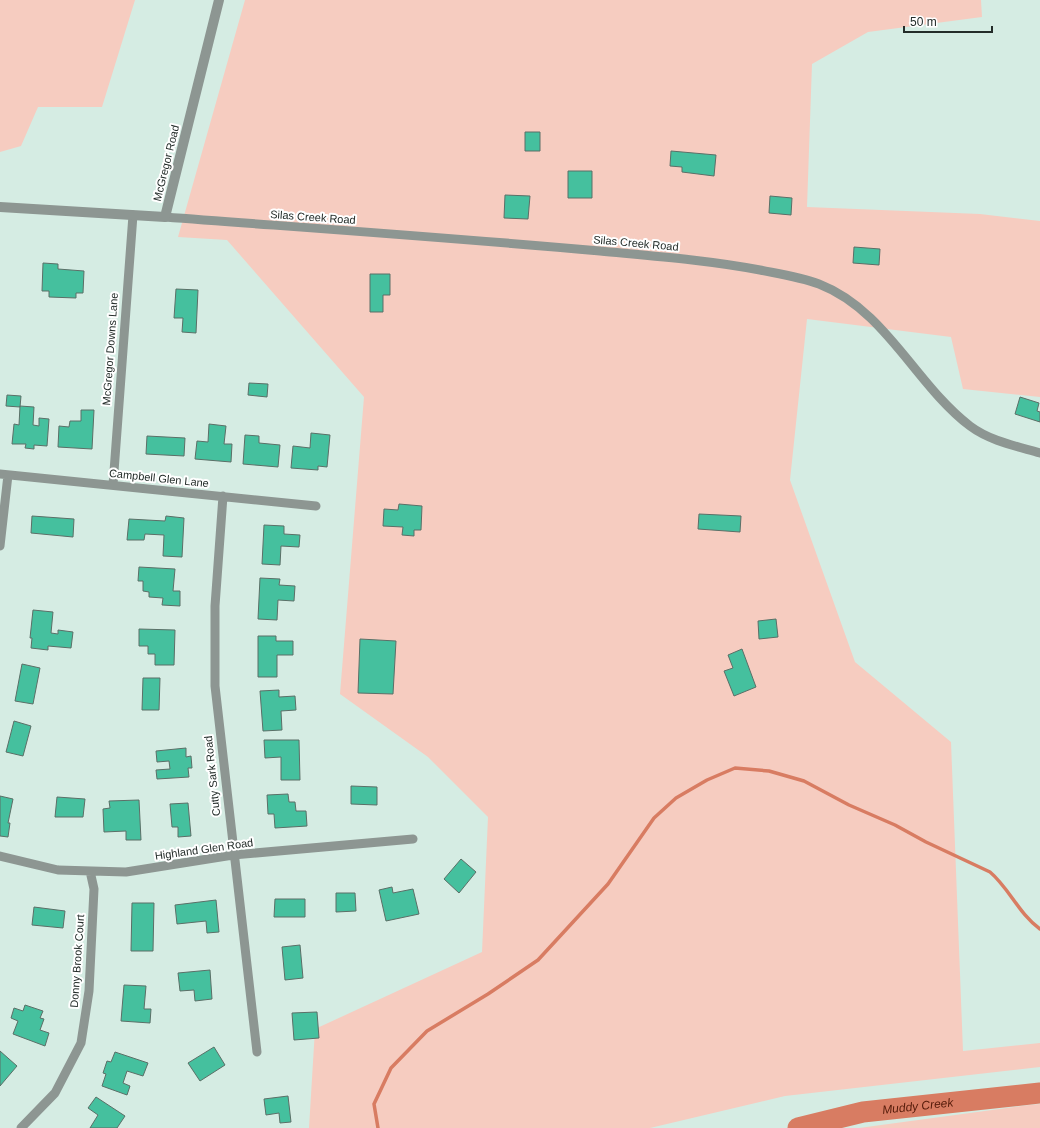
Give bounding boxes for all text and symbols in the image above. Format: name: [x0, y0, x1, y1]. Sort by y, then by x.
scale bar: [904, 8, 992, 34]
text: 50 m: [910, 15, 937, 29]
street label: McGregor Road: [151, 124, 181, 202]
street label: Silas Creek Road: [270, 208, 356, 226]
street label: Silas Creek Road: [593, 233, 679, 253]
street label: McGregor Downs Lane: [100, 292, 120, 406]
street label: Campbell Glen Lane: [108, 467, 210, 489]
street label: Cutty Sark Road: [202, 735, 222, 817]
street label: Highland Glen Road: [154, 836, 254, 862]
street label: Donny Brook Court: [68, 914, 86, 1008]
water label: Muddy Creek: [881, 1095, 955, 1117]

